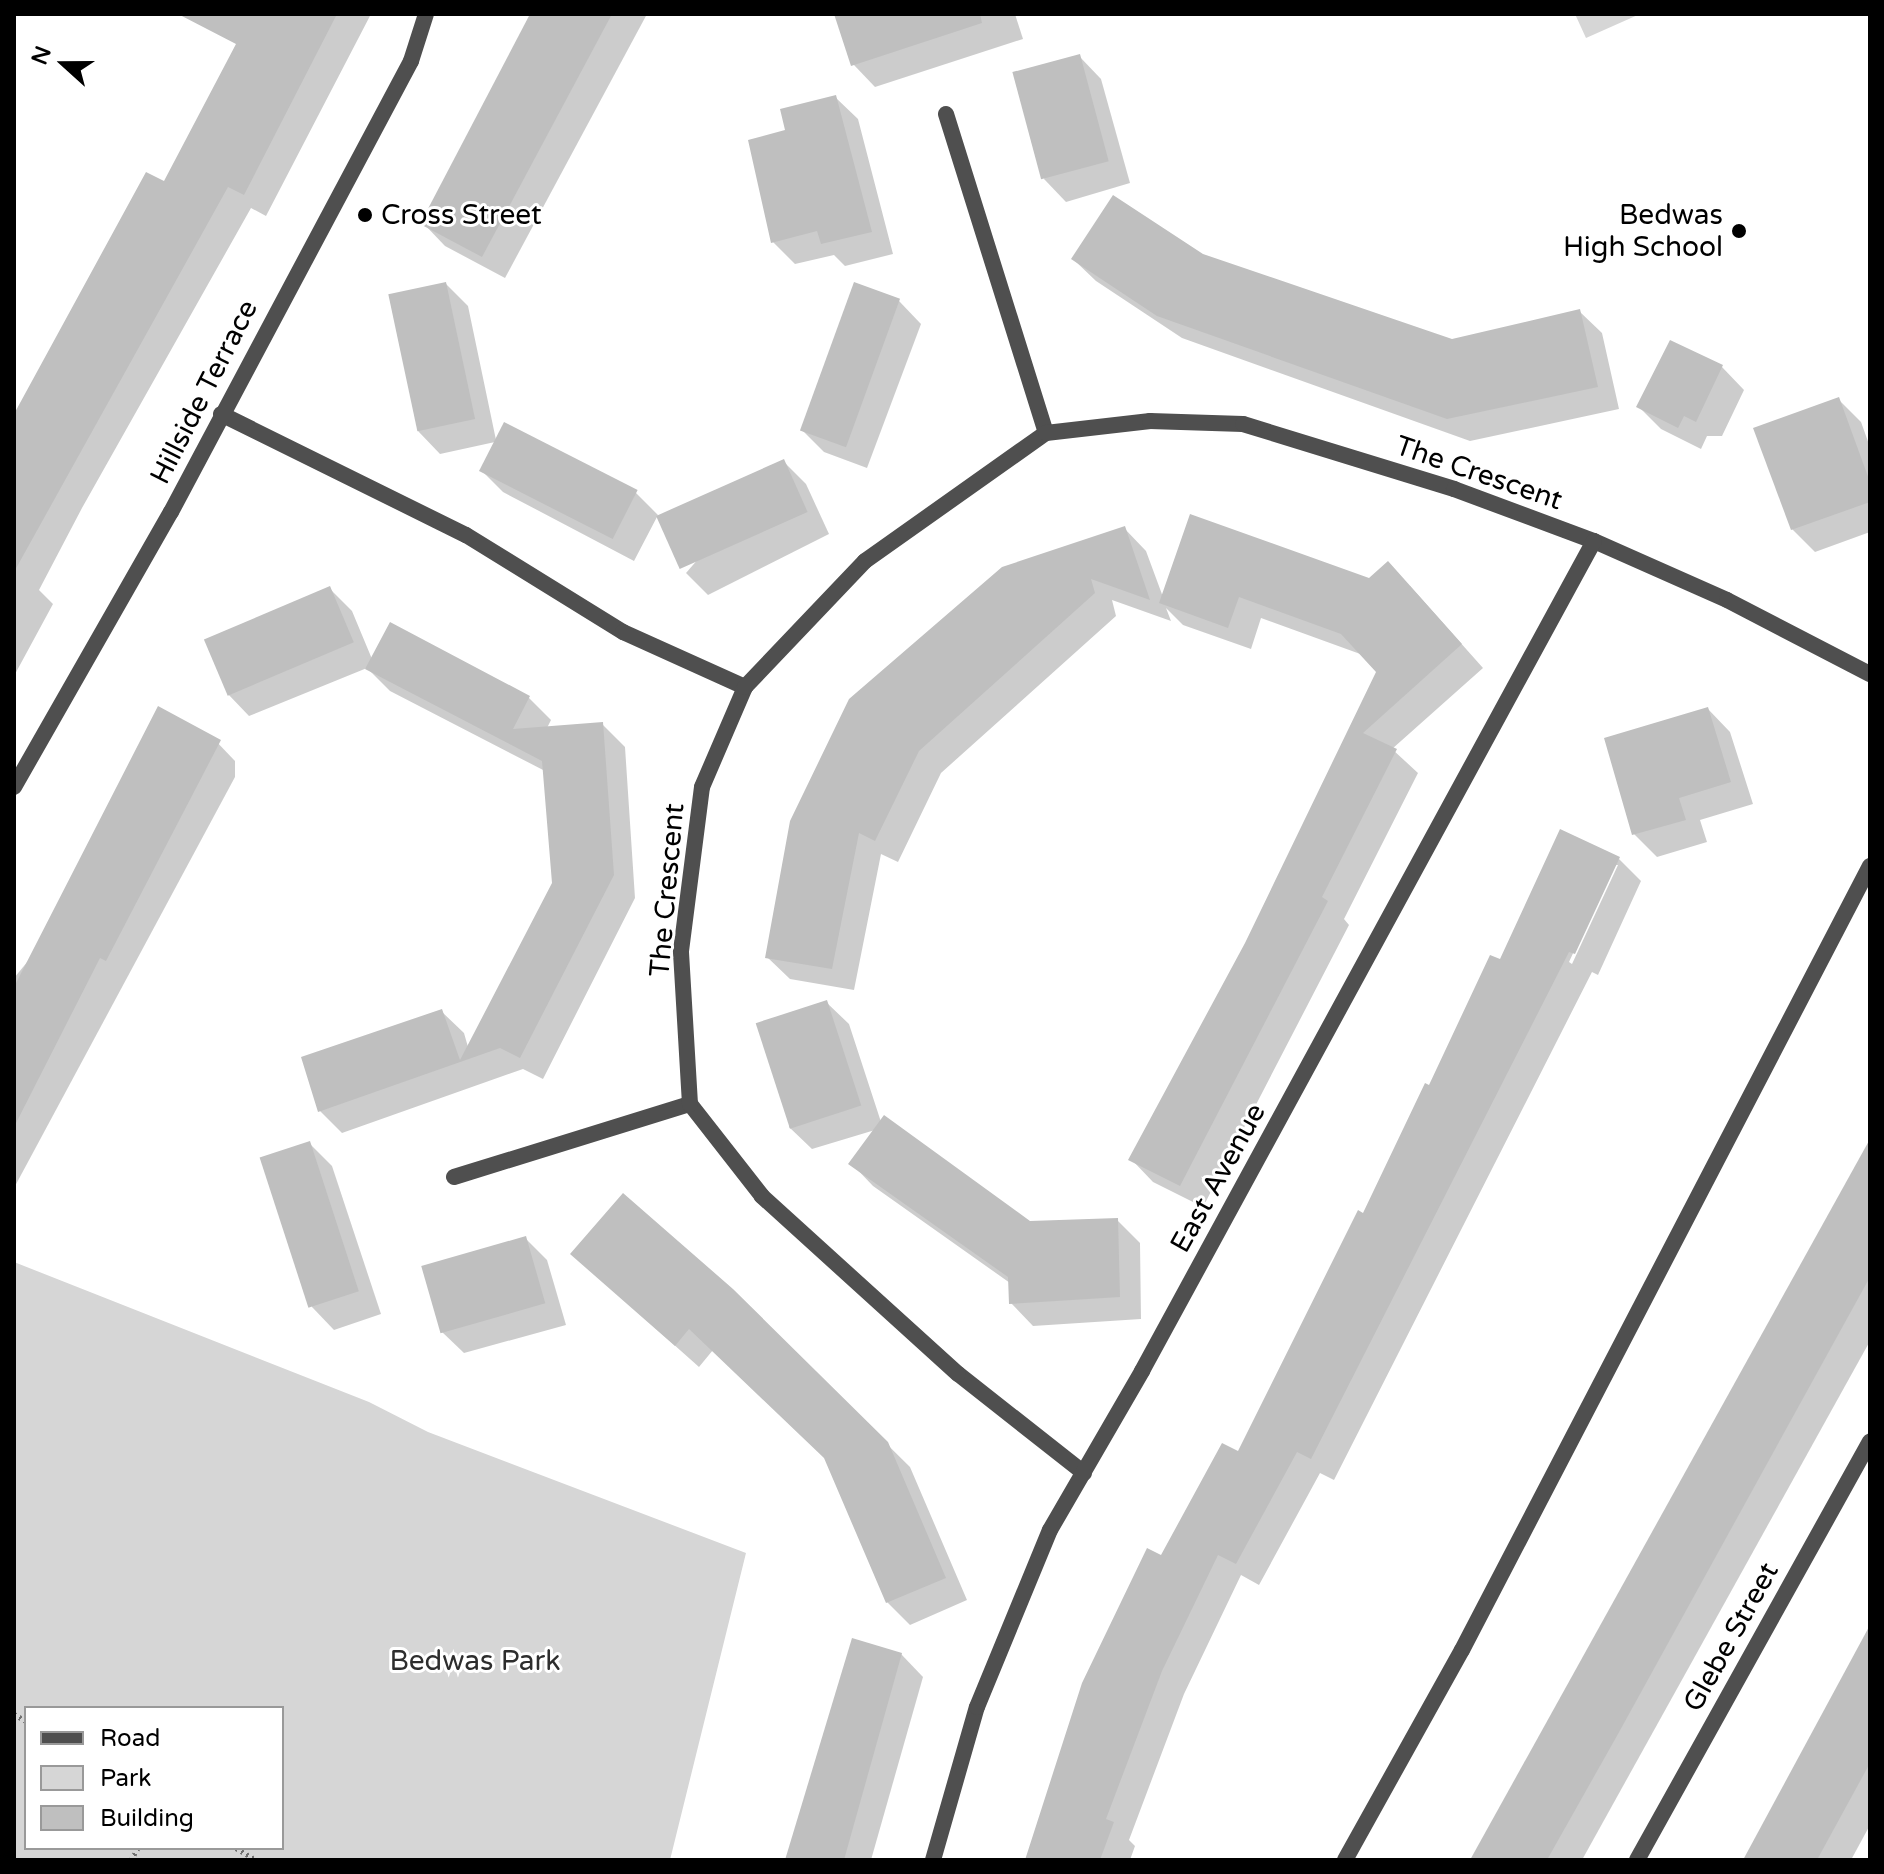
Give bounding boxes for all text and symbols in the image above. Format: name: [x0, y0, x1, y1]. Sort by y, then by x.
north arrow: [24, 24, 104, 104]
text: N: [26, 42, 57, 68]
place label: Cross Street: [381, 198, 542, 232]
place label: Bedwas High School: [1563, 198, 1723, 264]
marker: Cross Street: [356, 206, 374, 224]
marker: Bedwas High School: [1730, 222, 1748, 240]
street label: Hillside Terrace: [143, 294, 265, 490]
street label: The Crescent: [1391, 429, 1567, 517]
street label: The Crescent: [643, 802, 691, 978]
street label: East Avenue: [1163, 1098, 1273, 1258]
street label: Glebe Street: [1676, 1557, 1786, 1717]
park label: Bedwas Park: [389, 1644, 561, 1678]
legend: [24, 1706, 284, 1850]
text: Road: [100, 1724, 160, 1753]
text: Park: [100, 1764, 151, 1793]
text: Building: [100, 1804, 194, 1833]

